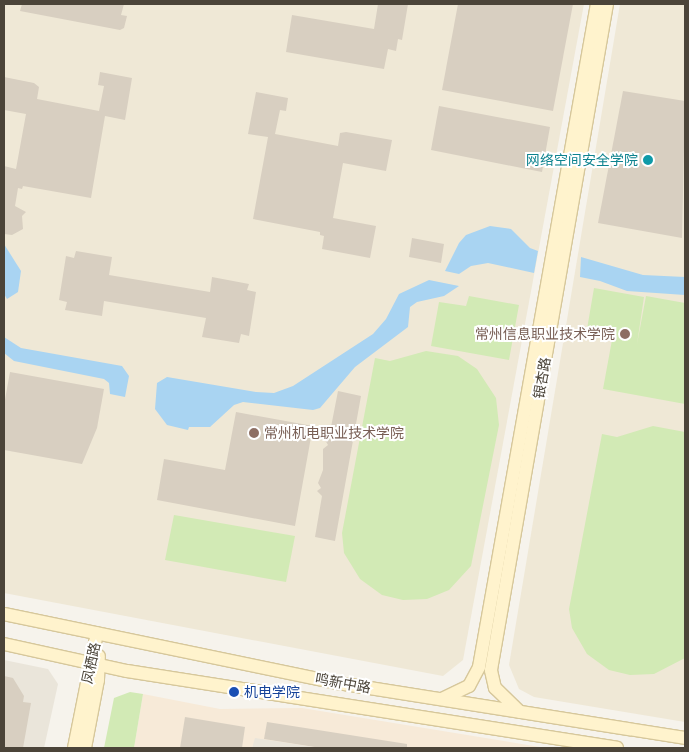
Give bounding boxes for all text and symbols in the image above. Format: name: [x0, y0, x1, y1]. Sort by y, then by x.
place label: 网络空间安全学院: [526, 152, 638, 168]
marker: 网络空间安全学院: [642, 154, 654, 166]
place label: 常州信息职业技术学院: [475, 326, 615, 342]
marker: 常州信息职业技术学院: [619, 328, 631, 340]
street label: 银杏路: [530, 356, 554, 400]
place label: 常州机电职业技术学院: [264, 425, 404, 441]
marker: 常州机电职业技术学院: [248, 427, 260, 439]
street label: 凤栖路: [78, 641, 104, 685]
street label: 鸣新中路: [314, 670, 372, 696]
place label: 机电学院: [244, 684, 300, 700]
marker: 机电学院: [228, 686, 240, 698]

